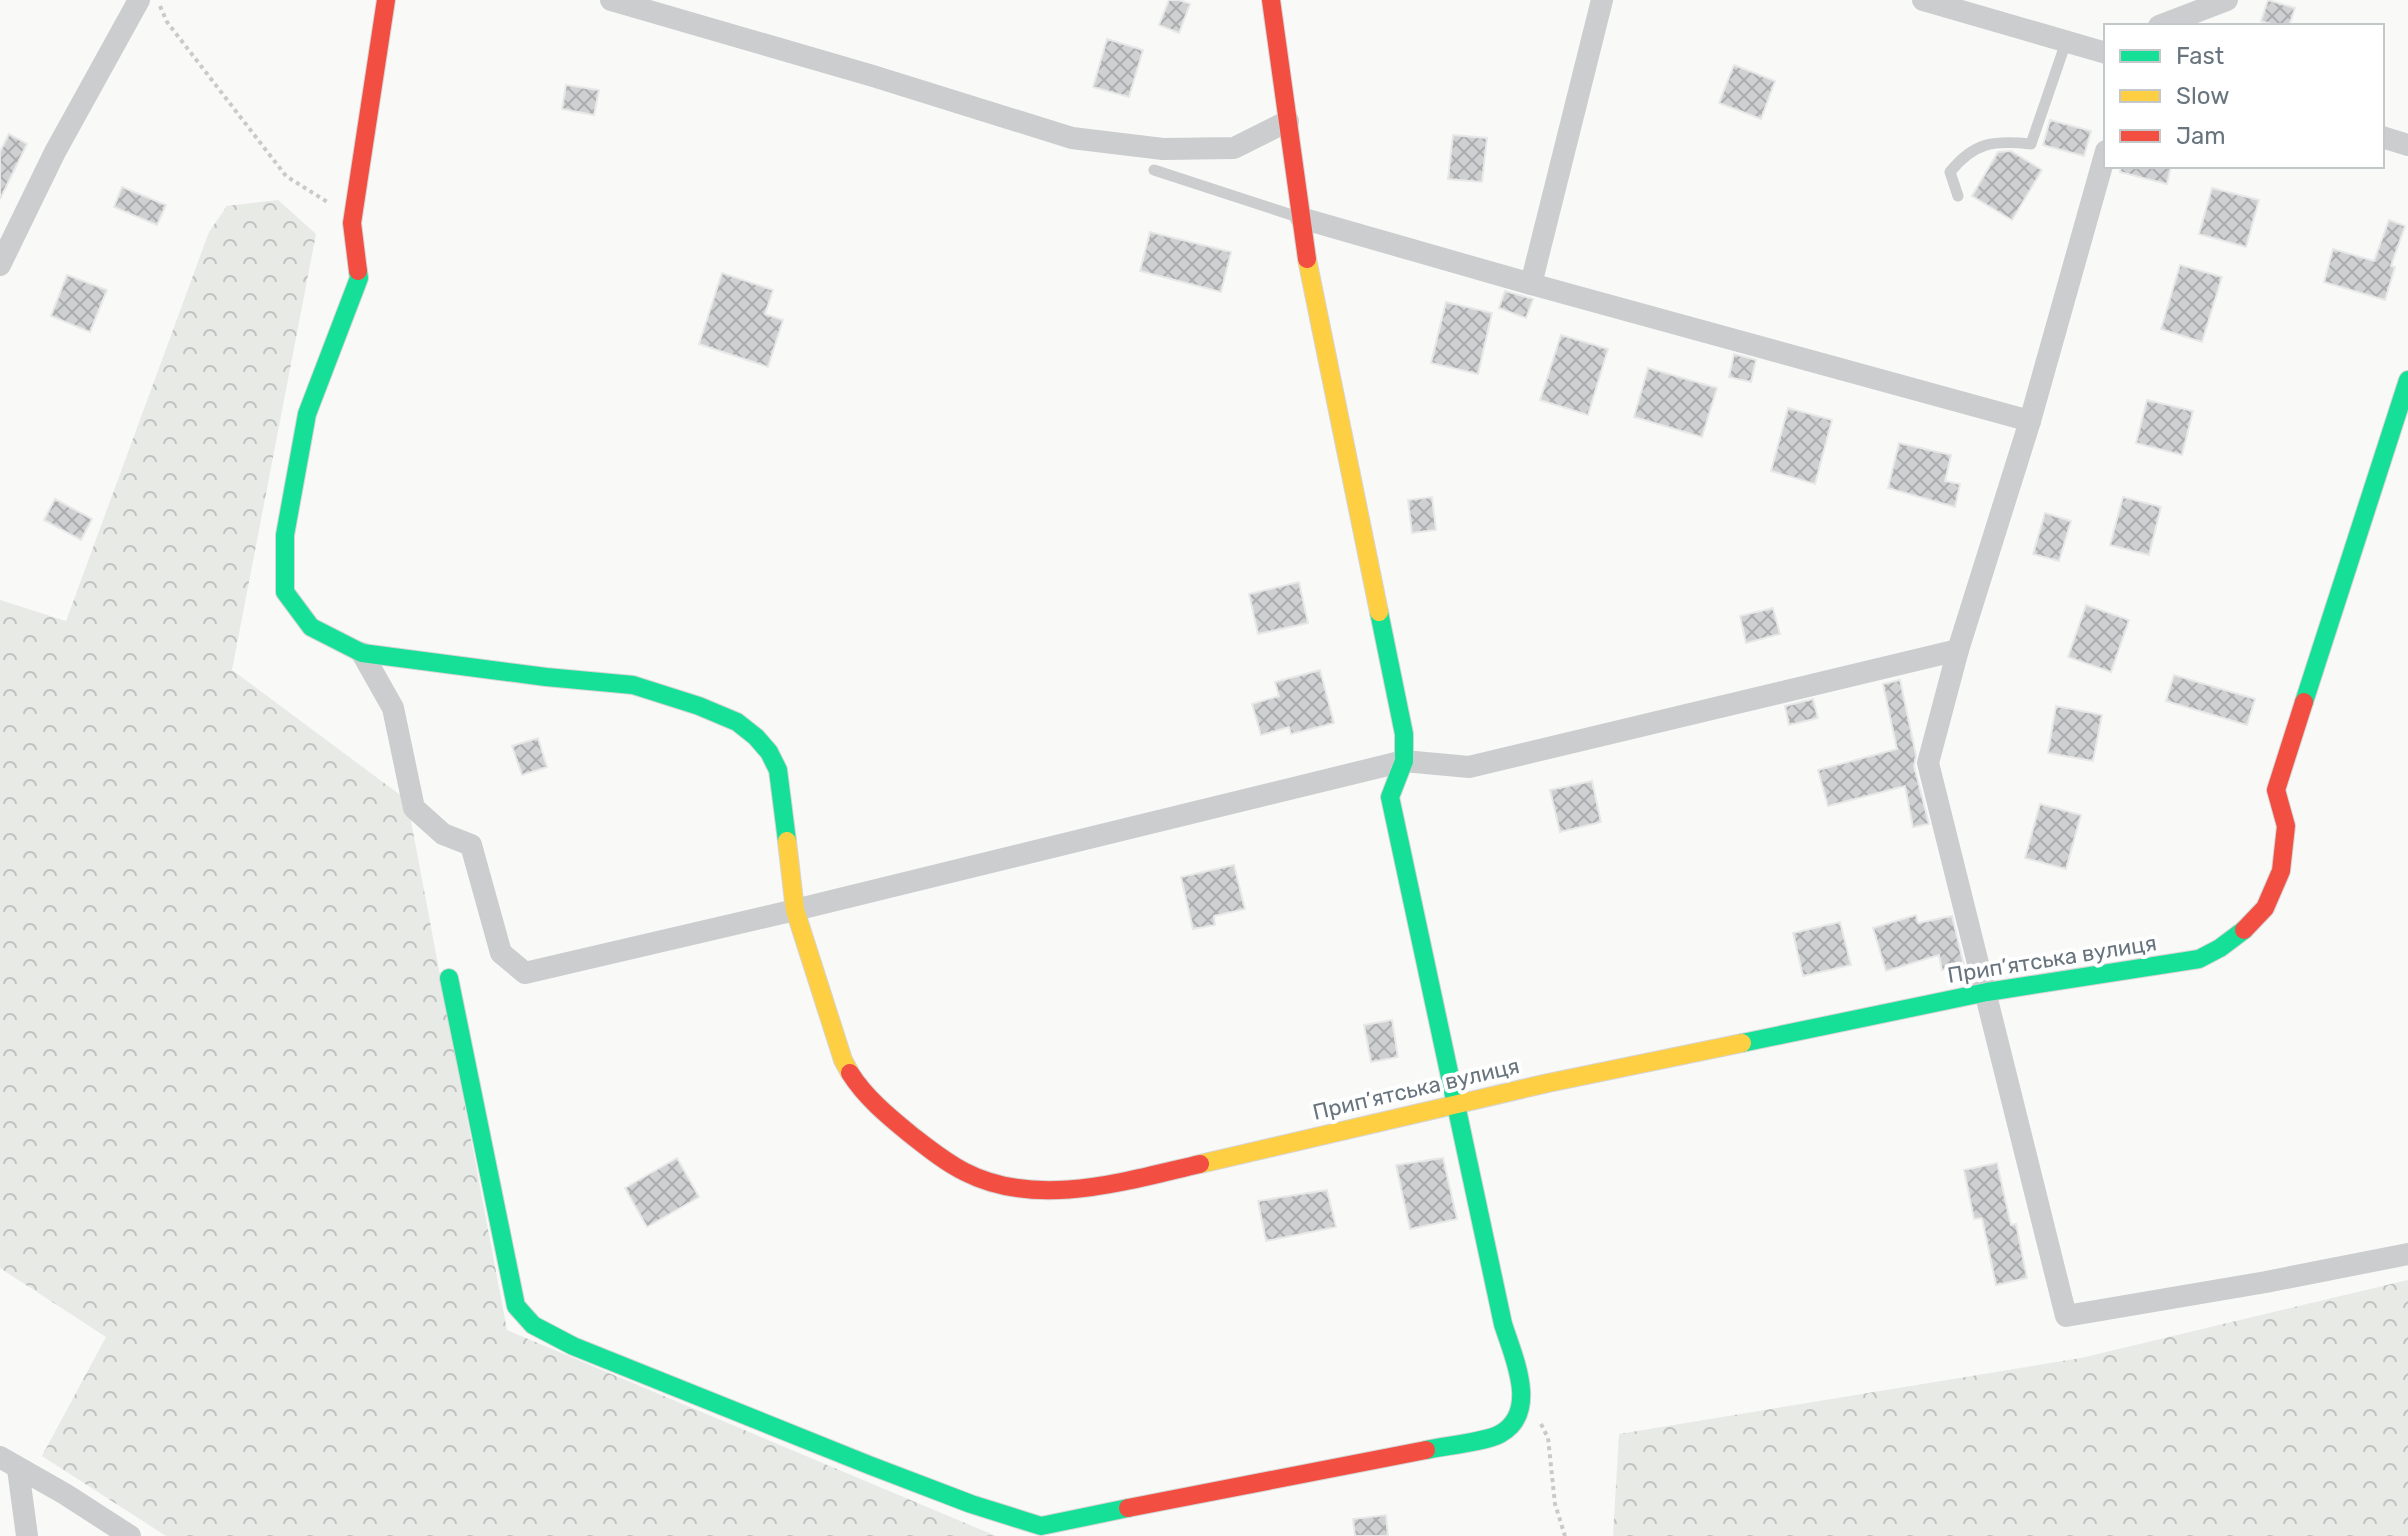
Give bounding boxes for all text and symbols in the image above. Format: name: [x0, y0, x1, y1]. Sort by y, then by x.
legend: [2104, 24, 2384, 168]
text: Fast: [2176, 42, 2224, 70]
text: Slow: [2176, 82, 2229, 110]
text: Jam: [2176, 122, 2226, 150]
street label: Прип’ятська вулиця: [1946, 929, 2158, 989]
street label: Прип’ятська вулиця: [1310, 1052, 1522, 1126]

